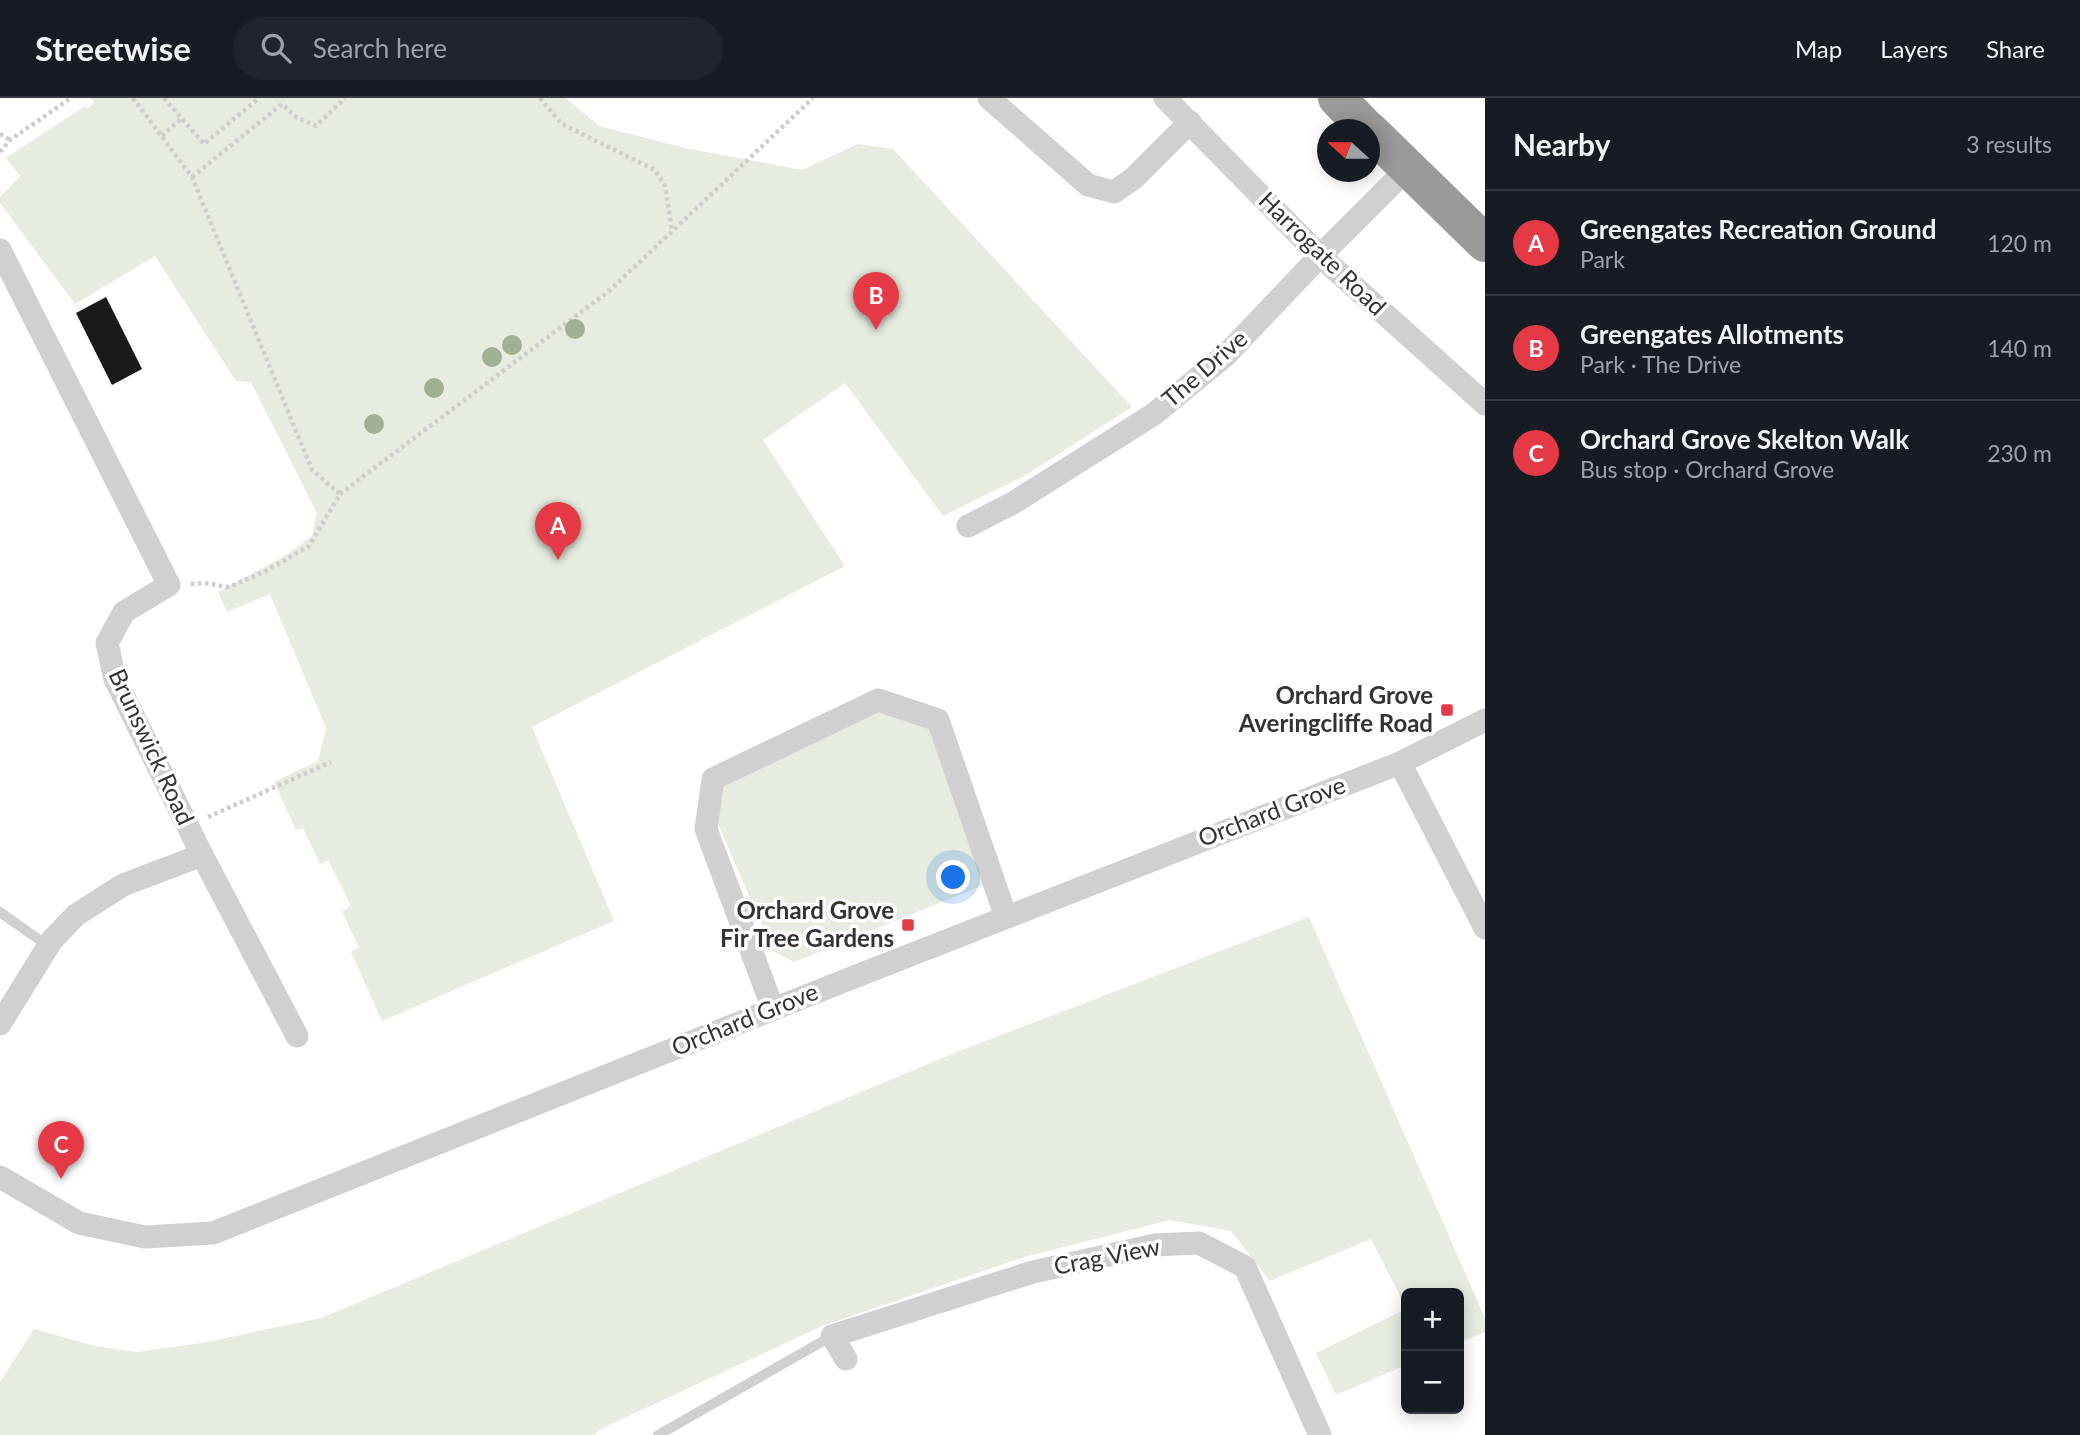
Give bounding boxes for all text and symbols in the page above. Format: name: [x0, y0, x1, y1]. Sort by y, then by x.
search box: [233, 17, 723, 80]
text: Streetwise: [35, 28, 191, 68]
icon: search: [257, 29, 295, 67]
text: Search here: [313, 32, 447, 64]
text: Map: [1795, 34, 1842, 63]
text: Layers: [1880, 34, 1948, 63]
text: Share: [1986, 34, 2045, 63]
north arrow: [1317, 119, 1380, 182]
text: Nearby: [1513, 126, 1611, 162]
text: 3 results: [1966, 130, 2052, 158]
street label: Harrogate Road: [1254, 185, 1393, 321]
text: Greengates Recreation Ground: [1580, 213, 1937, 245]
text: A: [1528, 229, 1544, 257]
text: 120 m: [1987, 229, 2052, 257]
text: Park: [1580, 245, 1625, 273]
pin: B: [853, 272, 899, 330]
text: Greengates Allotments: [1580, 318, 1844, 350]
street label: The Drive: [1155, 323, 1253, 413]
text: B: [1528, 334, 1544, 362]
text: 140 m: [1987, 334, 2052, 362]
text: Park · The Drive: [1580, 350, 1741, 378]
text: Orchard Grove Skelton Walk: [1580, 423, 1909, 455]
text: C: [1528, 439, 1544, 467]
text: 230 m: [1987, 439, 2052, 467]
text: Bus stop · Orchard Grove: [1580, 455, 1834, 483]
pin: A: [535, 502, 581, 560]
street label: Brunswick Road: [104, 664, 201, 829]
place label: Orchard Grove Averingcliffe Road: [1238, 680, 1433, 737]
marker: Orchard Grove Averingcliffe Road: [1439, 702, 1455, 718]
street label: Orchard Grove: [1194, 769, 1349, 852]
your location: [936, 860, 970, 894]
place label: Orchard Grove Fir Tree Gardens: [720, 895, 894, 952]
marker: Orchard Grove Fir Tree Gardens: [900, 917, 916, 933]
street label: Orchard Grove: [667, 976, 822, 1061]
pin: C: [38, 1121, 84, 1179]
street label: Crag View: [1051, 1231, 1162, 1280]
map controls: [1401, 1288, 1464, 1414]
button: +: [1401, 1288, 1464, 1351]
button: −: [1401, 1351, 1464, 1414]

